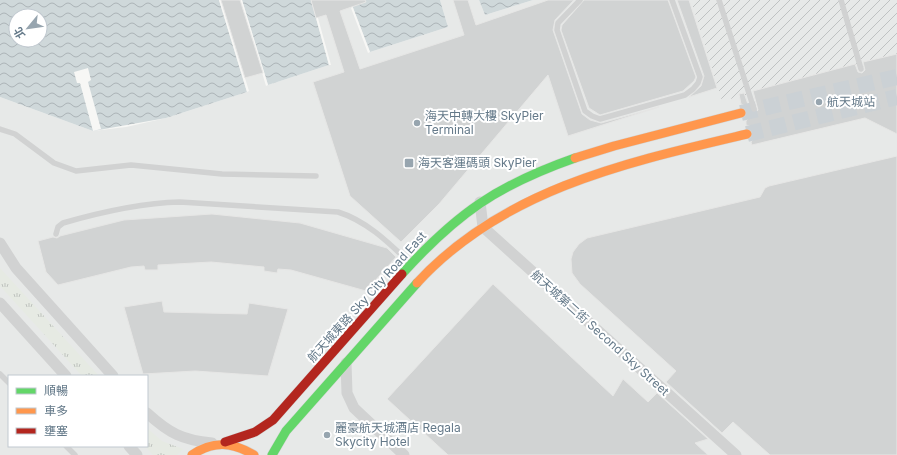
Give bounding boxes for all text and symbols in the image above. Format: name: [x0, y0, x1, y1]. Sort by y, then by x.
north arrow: [8, 8, 48, 48]
text: 北: [10, 25, 28, 41]
place label: 航天城站: [827, 94, 875, 109]
marker: 航天城站: [814, 97, 824, 107]
place label: 海天中轉大樓 SkyPier Terminal: [425, 108, 544, 137]
marker: 海天中轉大樓 SkyPier Terminal: [412, 118, 422, 128]
place label: 海天客運碼頭 SkyPier: [418, 155, 537, 170]
marker: 海天客運碼頭 SkyPier: [403, 157, 415, 169]
street label: 航天城東路 Sky City Road East: [304, 228, 429, 365]
street label: 航天城第二街 Second Sky Street: [528, 267, 672, 399]
legend: [8, 375, 148, 447]
text: 順暢: [44, 383, 68, 398]
text: 車多: [44, 403, 68, 418]
place label: 麗豪航天城酒店 Regala Skycity Hotel: [335, 420, 461, 449]
text: 壅塞: [44, 423, 68, 438]
marker: 麗豪航天城酒店 Regala Skycity Hotel: [322, 430, 332, 440]

